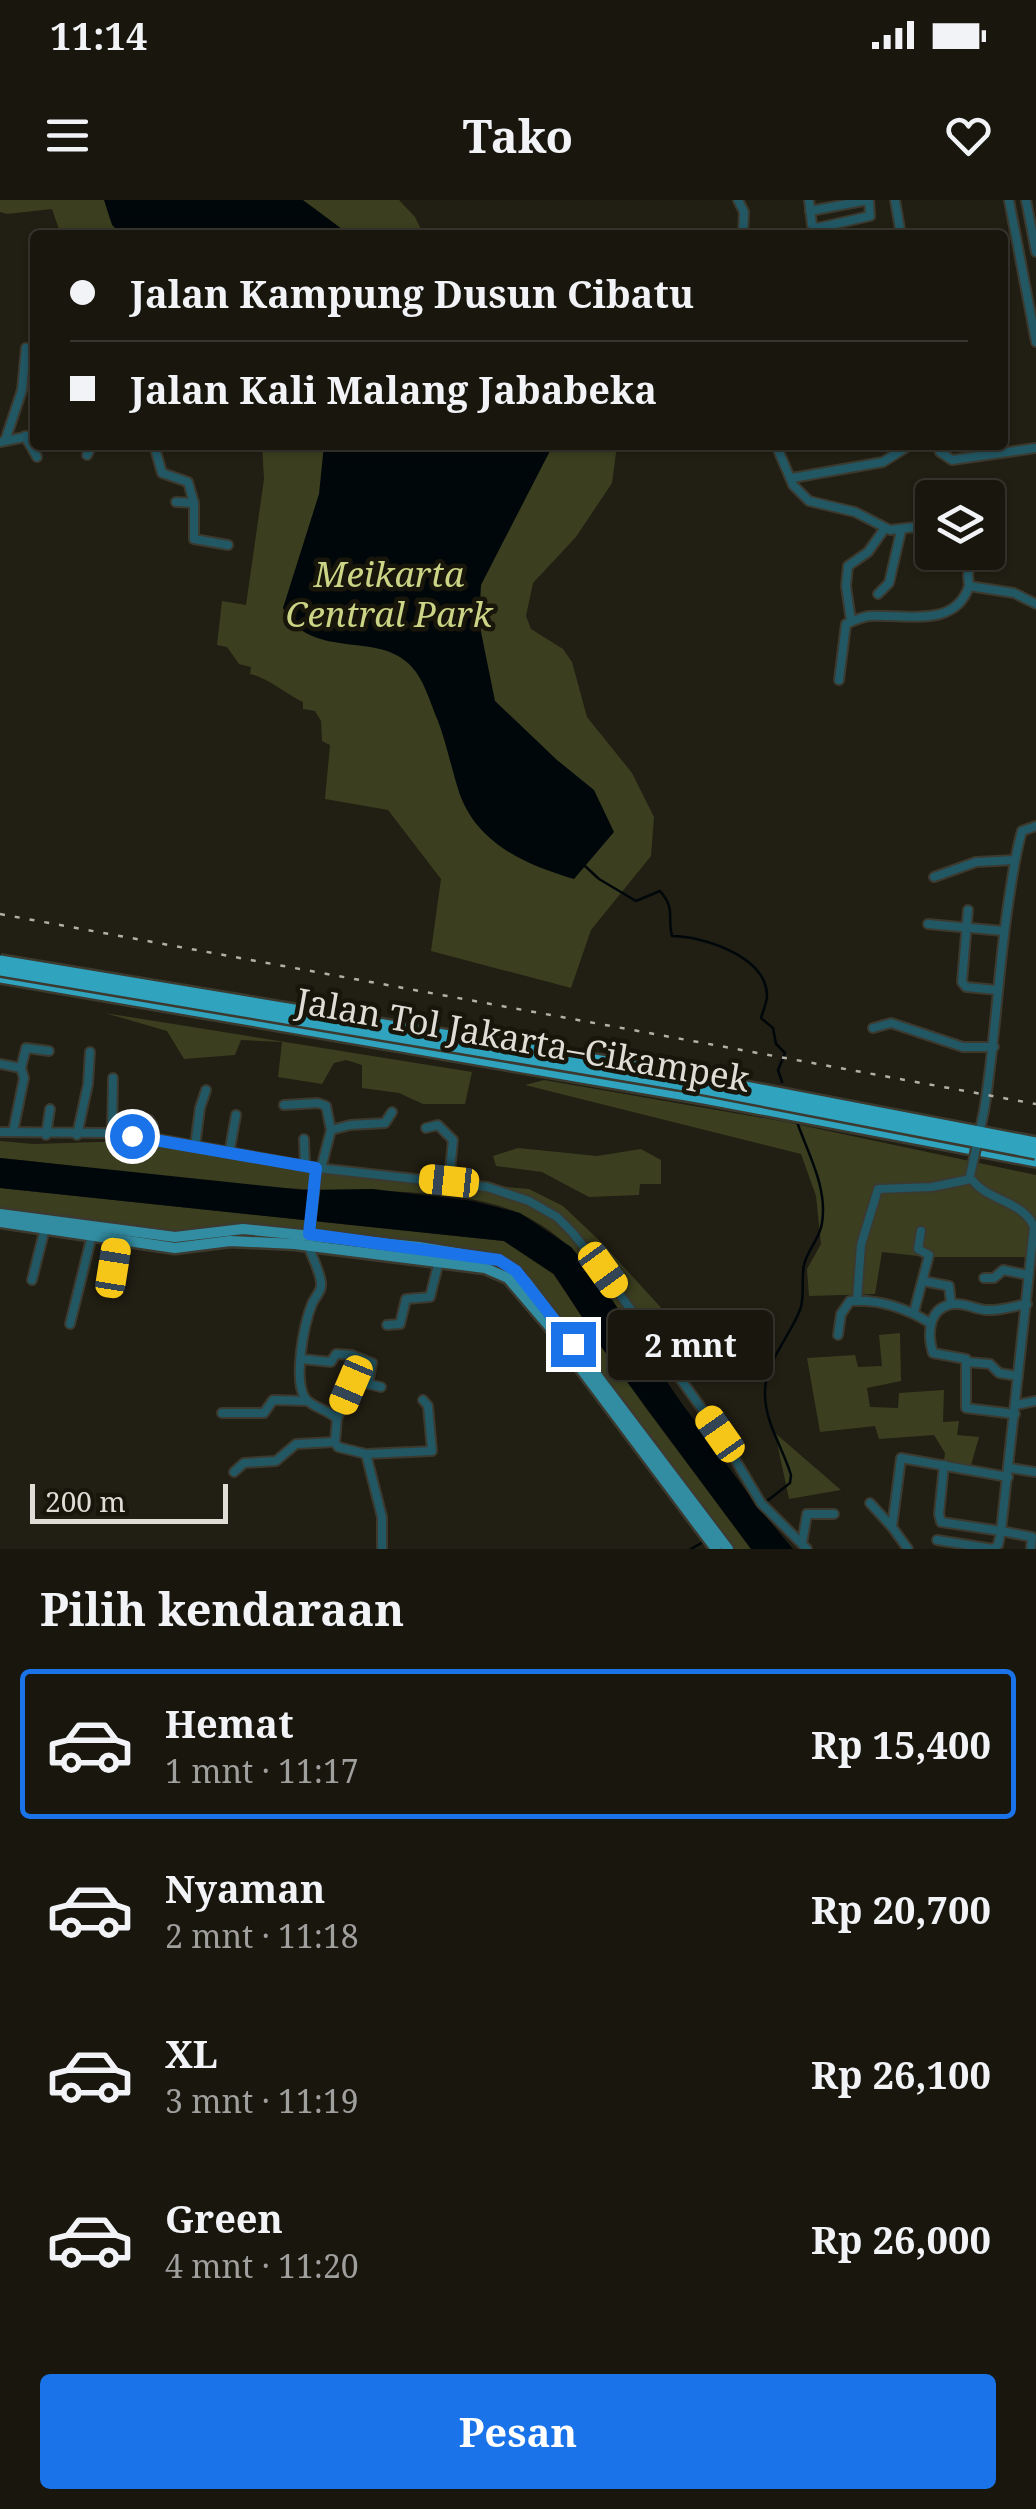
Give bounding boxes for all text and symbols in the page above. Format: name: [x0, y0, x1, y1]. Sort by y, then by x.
text: 11:14: [50, 9, 147, 61]
text: Tako: [463, 105, 573, 166]
icon: menu: [40, 108, 95, 163]
icon: heart: [941, 108, 996, 163]
text: Jalan Kampung Dusun Cibatu: [130, 267, 694, 319]
text: Jalan Kali Malang Jababeka: [130, 363, 657, 415]
map controls: [915, 480, 1005, 570]
button: layers: [915, 480, 1005, 570]
park label: Meikarta Central Park: [286, 550, 494, 637]
street label: Jalan Tol Jakarta–Cikampek: [292, 976, 754, 1102]
route start: [110, 1114, 155, 1159]
car: [418, 1163, 480, 1199]
car: [93, 1236, 133, 1300]
car: [573, 1237, 633, 1303]
callout: 2 mnt: [608, 1309, 773, 1379]
route end: [551, 1322, 596, 1367]
text: 2 mnt: [644, 1323, 737, 1366]
car: [325, 1352, 377, 1418]
car: [691, 1401, 749, 1467]
scale bar: [30, 1479, 228, 1524]
text: 200 m: [45, 1482, 126, 1520]
text: Pilih kendaraan: [40, 1578, 404, 1639]
text: Hemat: [165, 1697, 294, 1749]
icon: car: [45, 1699, 135, 1789]
text: Rp 15,400: [811, 1718, 991, 1770]
text: 1 mnt · 11:17: [165, 1749, 359, 1792]
text: Nyaman: [165, 1862, 325, 1914]
icon: car: [45, 1864, 135, 1954]
text: Rp 20,700: [811, 1883, 991, 1935]
text: 2 mnt · 11:18: [165, 1914, 359, 1957]
text: XL: [165, 2027, 218, 2079]
icon: car: [45, 2029, 135, 2119]
text: Rp 26,100: [811, 2048, 991, 2100]
text: 3 mnt · 11:19: [165, 2079, 359, 2122]
text: Green: [165, 2192, 283, 2244]
icon: car: [45, 2194, 135, 2284]
text: Rp 26,000: [811, 2213, 991, 2265]
text: 4 mnt · 11:20: [165, 2244, 359, 2287]
button: Pesan: [40, 2374, 996, 2489]

